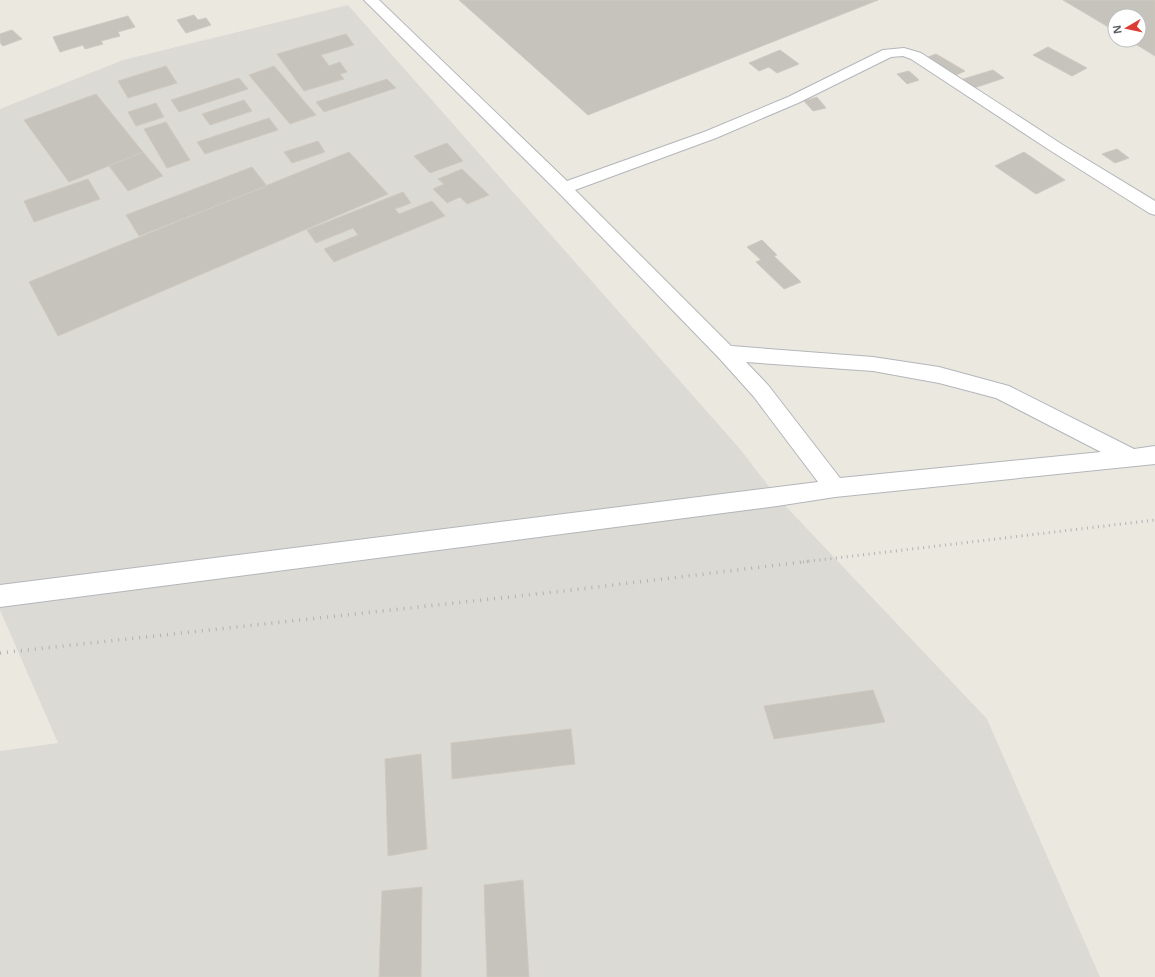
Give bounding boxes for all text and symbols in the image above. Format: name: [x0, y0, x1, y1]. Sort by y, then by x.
north arrow: [1107, 8, 1147, 48]
text: N: [1109, 24, 1125, 35]

